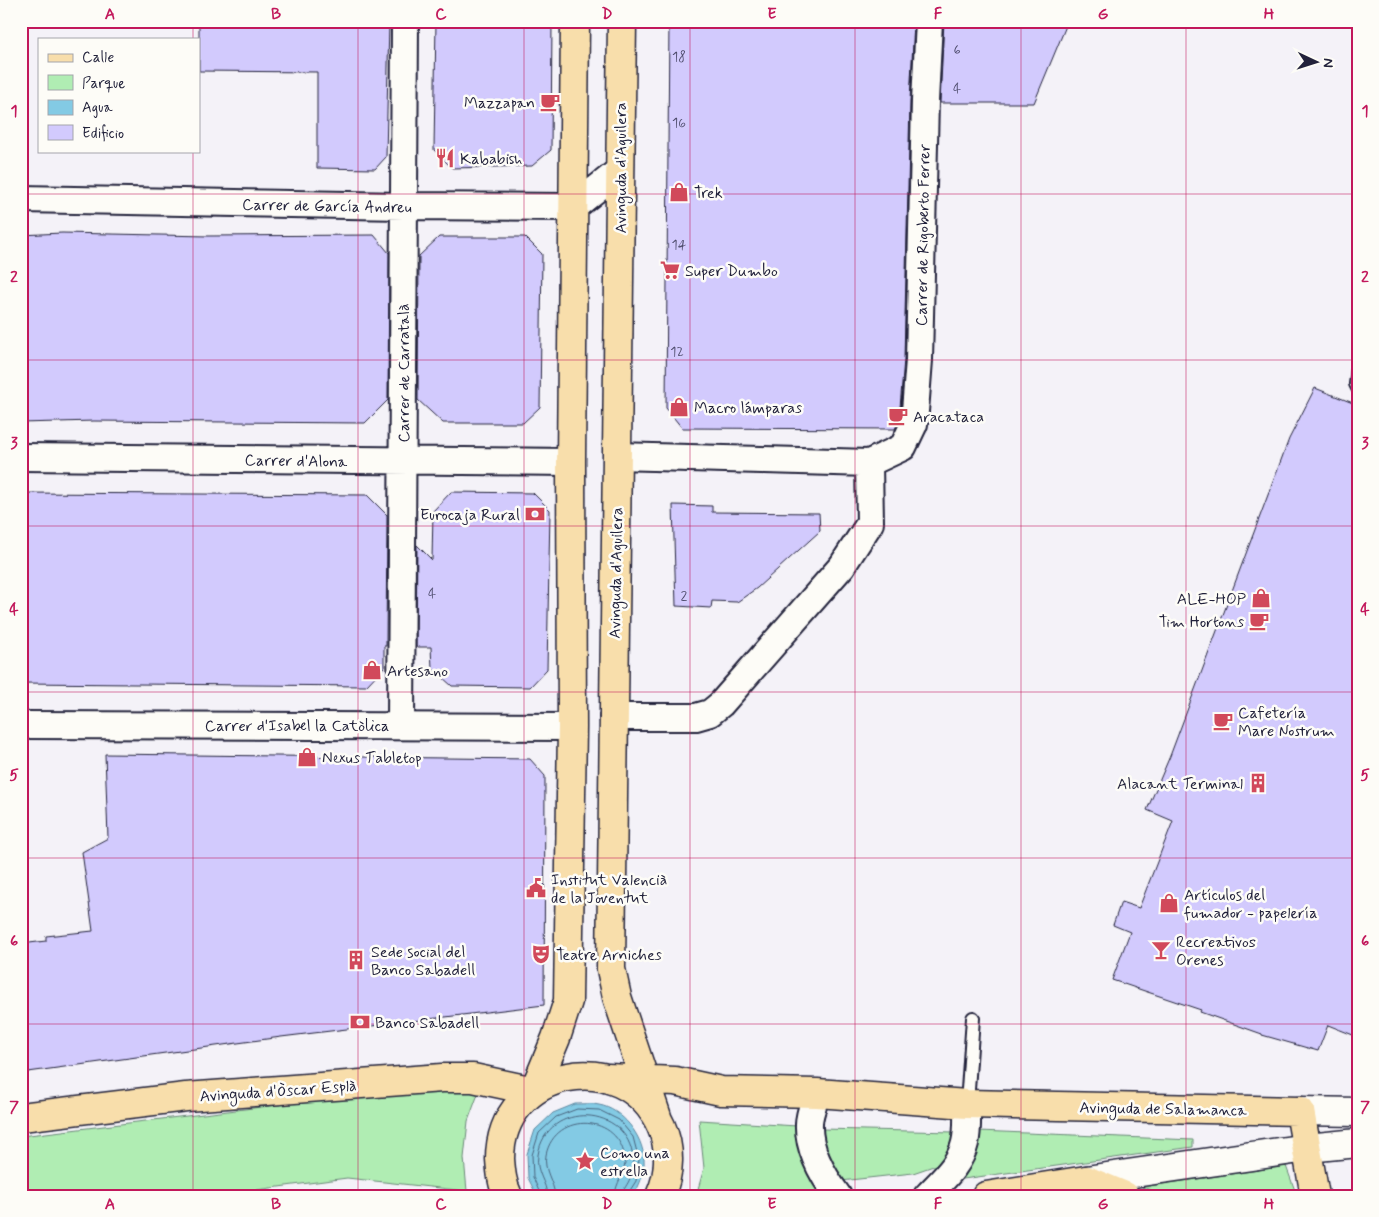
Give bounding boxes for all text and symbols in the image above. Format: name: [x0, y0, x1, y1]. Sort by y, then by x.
text: A: [105, 4, 115, 25]
text: B: [271, 4, 281, 25]
text: C: [435, 4, 447, 25]
text: D: [601, 4, 613, 25]
text: E: [767, 4, 777, 25]
text: F: [934, 4, 943, 25]
text: G: [1098, 4, 1109, 25]
text: H: [1264, 4, 1275, 25]
legend: [38, 38, 200, 152]
north arrow: [1292, 38, 1342, 88]
house number: 6: [953, 41, 961, 59]
text: Calle: [82, 48, 114, 68]
house number: 18: [672, 48, 686, 66]
text: N: [1319, 58, 1337, 68]
text: Parque: [82, 74, 125, 94]
house number: 4: [953, 80, 961, 98]
cafe icon: Mazzapan: [539, 91, 561, 113]
place label: Mazzapan: [464, 93, 535, 114]
text: Agua: [82, 98, 114, 118]
text: 1: [10, 101, 18, 122]
text: 1: [1361, 101, 1369, 122]
street label: Avinguda d'Aguilera: [611, 102, 633, 234]
house number: 16: [672, 114, 686, 132]
text: Edificio: [82, 124, 124, 144]
street label: Carrer de Rigoberto Ferrer: [911, 143, 936, 326]
restaurant icon: Kababish: [434, 147, 456, 169]
place label: Kababish: [460, 149, 522, 170]
shop icon: Trek: [668, 181, 690, 203]
place label: Trek: [694, 183, 723, 204]
street label: Carrer de García Andreu: [242, 195, 412, 218]
house number: 14: [672, 236, 687, 254]
supermarket icon: Super Dumbo: [659, 259, 681, 281]
place label: Super Dumbo: [685, 261, 778, 282]
text: 2: [10, 267, 18, 288]
text: 2: [1361, 267, 1369, 288]
street label: Carrer de Carratalà: [394, 304, 415, 442]
house number: 12: [670, 343, 684, 361]
shop icon: Macro lámparas: [668, 396, 690, 418]
place label: Macro lámparas: [694, 398, 802, 419]
cafe icon: Aracataca: [887, 405, 909, 427]
place label: Aracataca: [913, 407, 984, 428]
text: 3: [10, 433, 18, 454]
text: 3: [1361, 433, 1369, 454]
street label: Carrer d'Alona: [244, 450, 348, 473]
bank icon: Eurocaja Rural: [524, 503, 546, 525]
place label: Eurocaja Rural: [420, 505, 520, 526]
street label: Avinguda d'Aguilera: [605, 507, 629, 639]
house number: 4: [428, 585, 436, 603]
house number: 2: [681, 587, 688, 605]
shop icon: ALE-HOP: [1250, 587, 1272, 609]
place label: ALE-HOP: [1177, 589, 1246, 610]
text: 4: [9, 599, 19, 620]
text: 4: [1360, 599, 1370, 620]
cafe icon: Tim Hortons: [1248, 610, 1270, 632]
place label: Tim Hortons: [1159, 612, 1244, 633]
shop icon: Artesano: [361, 659, 383, 681]
place label: Artesano: [387, 661, 448, 682]
place label: Cafetería Mare Nostrum: [1238, 703, 1335, 742]
cafe icon: Cafetería Mare Nostrum: [1212, 710, 1234, 732]
street label: Carrer d'Isabel la Catòlica: [205, 716, 389, 737]
shop icon: Nexus Tabletop: [296, 746, 318, 768]
place label: Nexus Tabletop: [322, 748, 422, 769]
text: 5: [9, 765, 19, 786]
text: 5: [1360, 765, 1370, 786]
building icon: Alacant Terminal: [1247, 772, 1269, 794]
place label: Alacant Terminal: [1117, 774, 1243, 795]
place label: Institut Valencià de la Joventut: [551, 870, 667, 909]
public building icon: Institut Valencià de la Joventut: [525, 877, 547, 899]
place label: Artículos del fumador - papelería: [1184, 885, 1317, 924]
shop icon: Artículos del fumador - papelería: [1158, 892, 1180, 914]
text: 6: [10, 931, 18, 952]
text: 6: [1361, 931, 1369, 952]
place label: Recreativos Orenes: [1176, 932, 1256, 971]
bar icon: Recreativos Orenes: [1150, 939, 1172, 961]
place label: Sede social del Banco Sabadell: [371, 942, 475, 981]
theatre icon: Teatre Arniches: [530, 943, 552, 965]
place label: Teatre Arniches: [556, 945, 662, 966]
building icon: Sede social del Banco Sabadell: [345, 949, 367, 971]
bank icon: Banco Sabadell: [349, 1011, 371, 1033]
place label: Banco Sabadell: [375, 1013, 479, 1034]
street label: Avinguda d'Òscar Esplà: [199, 1076, 357, 1108]
text: 7: [9, 1097, 19, 1118]
text: 7: [1360, 1097, 1370, 1118]
street label: Avinguda de Salamanca: [1079, 1098, 1247, 1122]
place label: Como una estrella: [600, 1143, 670, 1182]
place icon: Como una estrella: [574, 1150, 596, 1172]
text: A: [105, 1194, 115, 1215]
text: B: [271, 1194, 281, 1215]
text: C: [435, 1194, 447, 1215]
text: D: [601, 1194, 613, 1215]
text: E: [767, 1194, 777, 1215]
text: F: [934, 1194, 943, 1215]
text: G: [1098, 1194, 1109, 1215]
text: H: [1264, 1194, 1275, 1215]

